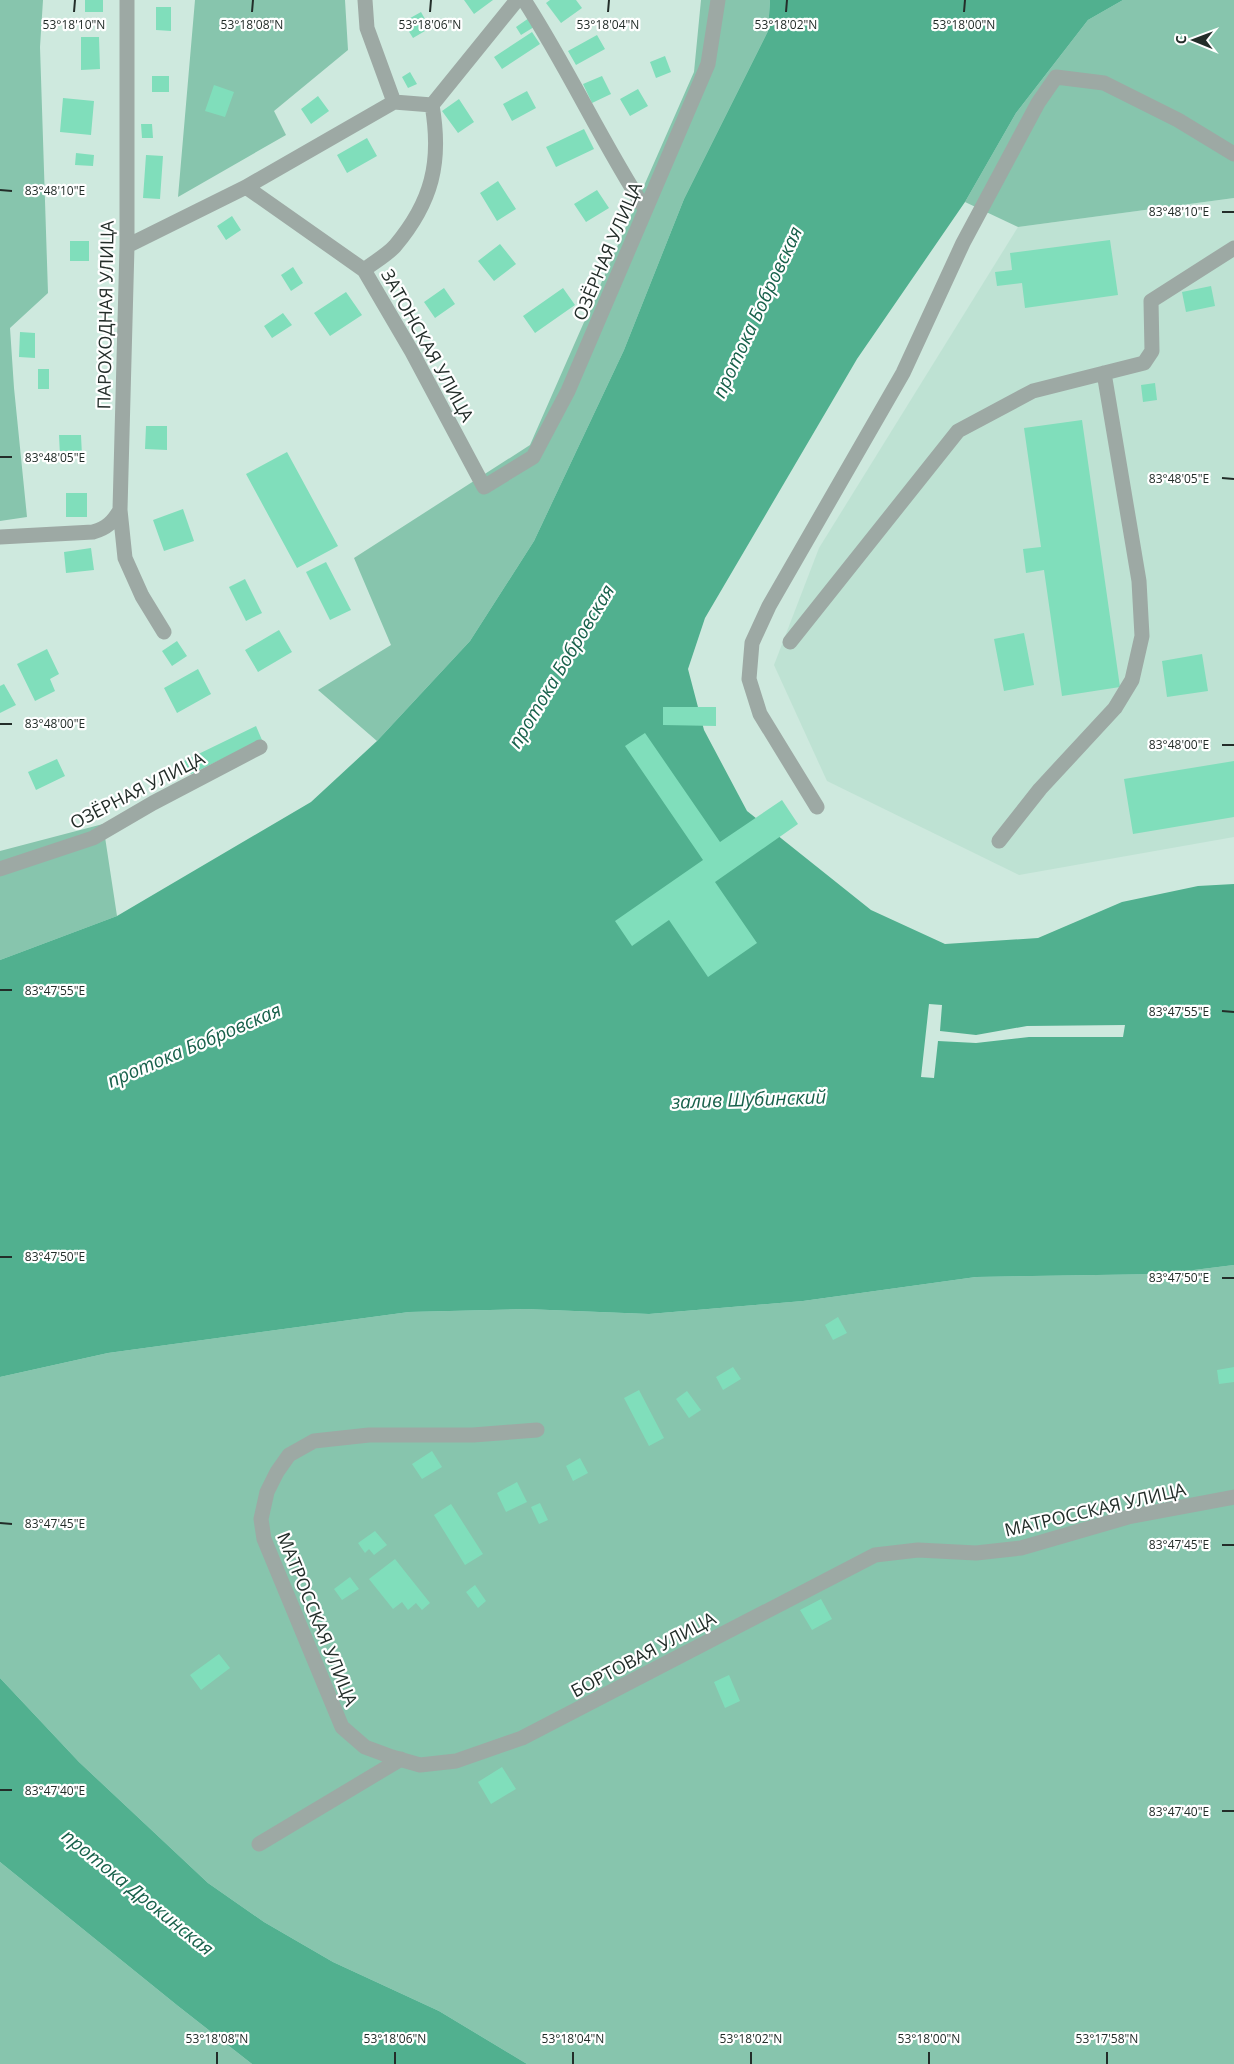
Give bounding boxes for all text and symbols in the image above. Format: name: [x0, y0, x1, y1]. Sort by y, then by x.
north arrow: [1169, 15, 1219, 65]
text: 53°18'10"N: [43, 16, 105, 33]
text: 53°18'08"N: [221, 16, 283, 33]
text: 53°18'06"N: [399, 16, 461, 33]
text: 53°18'04"N: [577, 16, 639, 33]
text: 53°18'02"N: [755, 16, 817, 33]
text: 53°18'00"N: [933, 16, 995, 33]
text: С: [1171, 35, 1190, 44]
street label: ОЗЁРНАЯ УЛИЦА: [567, 178, 647, 324]
text: 83°48'10"E: [25, 182, 85, 199]
text: 83°48'10"E: [1149, 203, 1209, 220]
street label: ПАРОХОДНАЯ УЛИЦА: [91, 220, 119, 410]
water label: протока Бобровская: [706, 222, 808, 402]
street label: ЗАТОНСКАЯ УЛИЦА: [376, 264, 480, 426]
text: 83°48'05"E: [25, 449, 85, 466]
text: 83°48'05"E: [1149, 470, 1209, 487]
water label: протока Бобровская: [502, 579, 620, 753]
text: 83°48'00"E: [25, 715, 85, 732]
text: 83°48'00"E: [1149, 736, 1209, 753]
street label: ОЗЁРНАЯ УЛИЦА: [66, 745, 209, 834]
text: 83°47'55"E: [25, 982, 85, 999]
water label: протока Бобровская: [103, 997, 285, 1093]
text: 83°47'55"E: [1149, 1003, 1209, 1020]
water label: залив Шубинский: [670, 1083, 827, 1115]
text: 83°47'50"E: [25, 1248, 85, 1265]
text: 83°47'50"E: [1149, 1269, 1209, 1286]
street label: МАТРОССКАЯ УЛИЦА: [1002, 1476, 1189, 1542]
text: 83°47'45"E: [25, 1515, 85, 1532]
street label: МАТРОССКАЯ УЛИЦА: [272, 1529, 364, 1710]
text: 83°47'45"E: [1149, 1536, 1209, 1553]
street label: БОРТОВАЯ УЛИЦА: [566, 1605, 720, 1702]
text: 83°47'40"E: [25, 1782, 85, 1799]
text: 83°47'40"E: [1149, 1803, 1209, 1820]
water label: протока Дрокинская: [57, 1823, 219, 1961]
text: 53°18'08"N: [186, 2030, 248, 2047]
text: 53°18'06"N: [364, 2030, 426, 2047]
text: 53°18'04"N: [542, 2030, 604, 2047]
text: 53°18'02"N: [720, 2030, 782, 2047]
text: 53°18'00"N: [898, 2030, 960, 2047]
text: 53°17'58"N: [1076, 2030, 1138, 2047]

